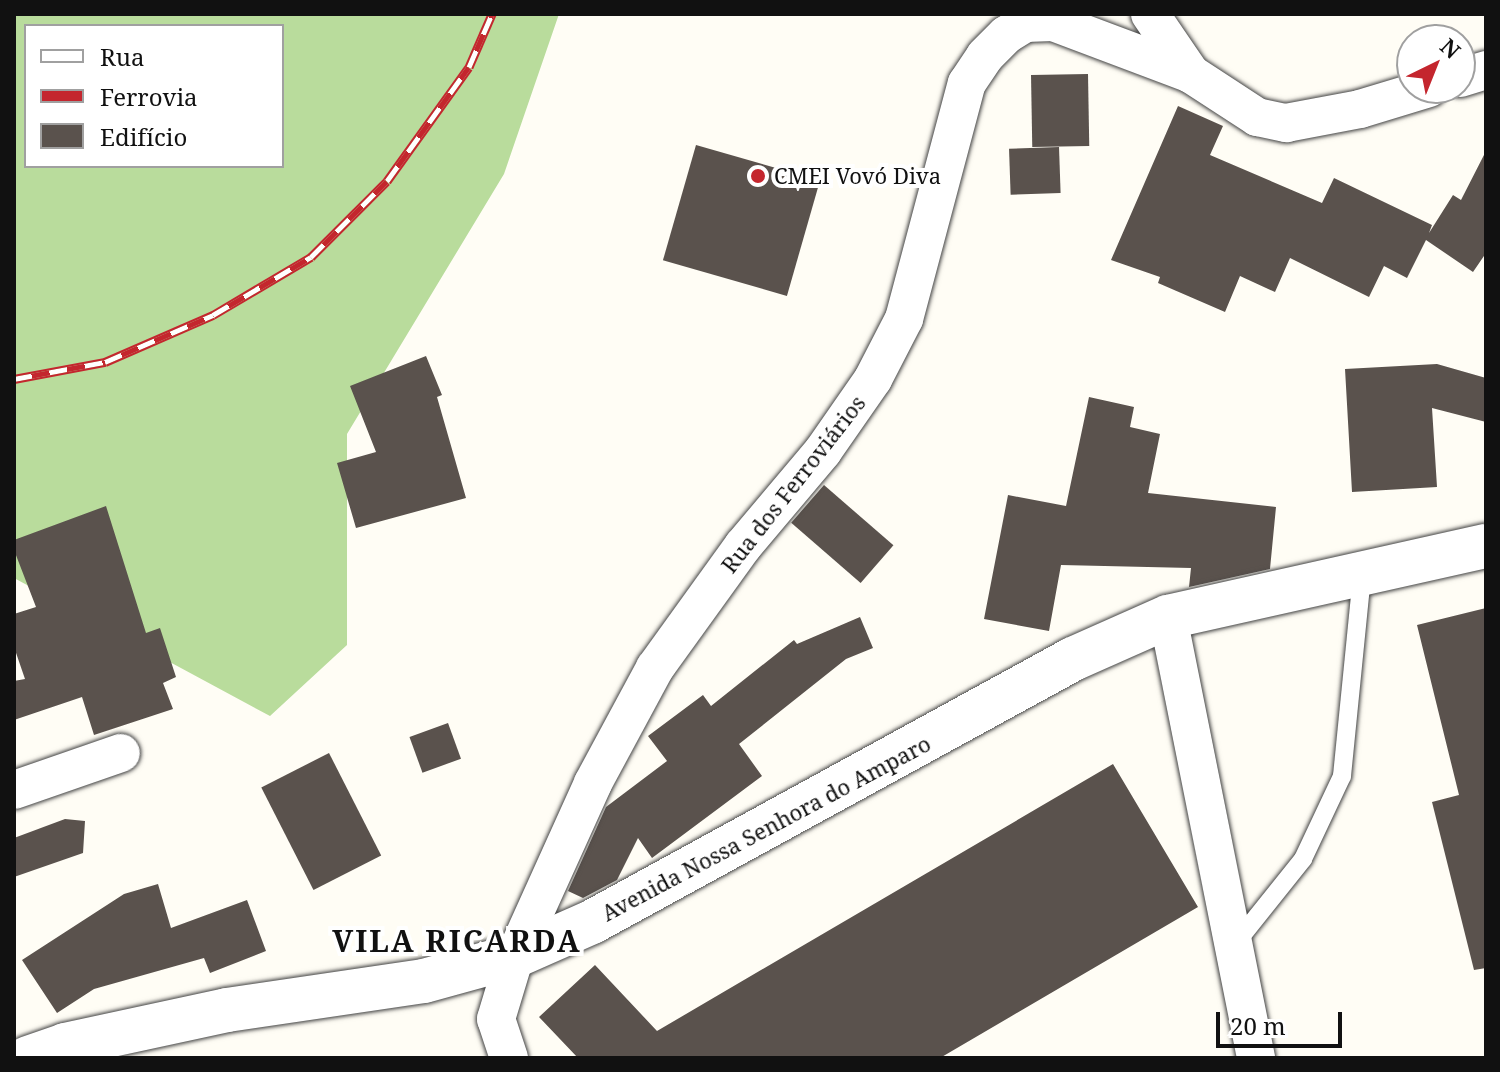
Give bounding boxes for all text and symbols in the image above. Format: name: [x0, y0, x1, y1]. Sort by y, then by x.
legend: [24, 24, 284, 168]
north arrow: [1396, 24, 1476, 104]
text: N: [1434, 31, 1468, 65]
text: Rua: [100, 40, 145, 73]
text: Ferrovia: [100, 80, 198, 113]
text: Edifício: [100, 120, 187, 153]
place label: CMEI Vovó Diva: [774, 163, 941, 189]
marker: CMEI Vovó Diva: [749, 167, 767, 185]
street label: Rua dos Ferroviários: [716, 390, 870, 578]
street label: Avenida Nossa Senhora do Amparo: [597, 730, 935, 926]
district label: VILA RICARDA: [332, 923, 582, 959]
scale bar: [1220, 996, 1346, 1046]
text: 20 m: [1230, 1009, 1286, 1042]

